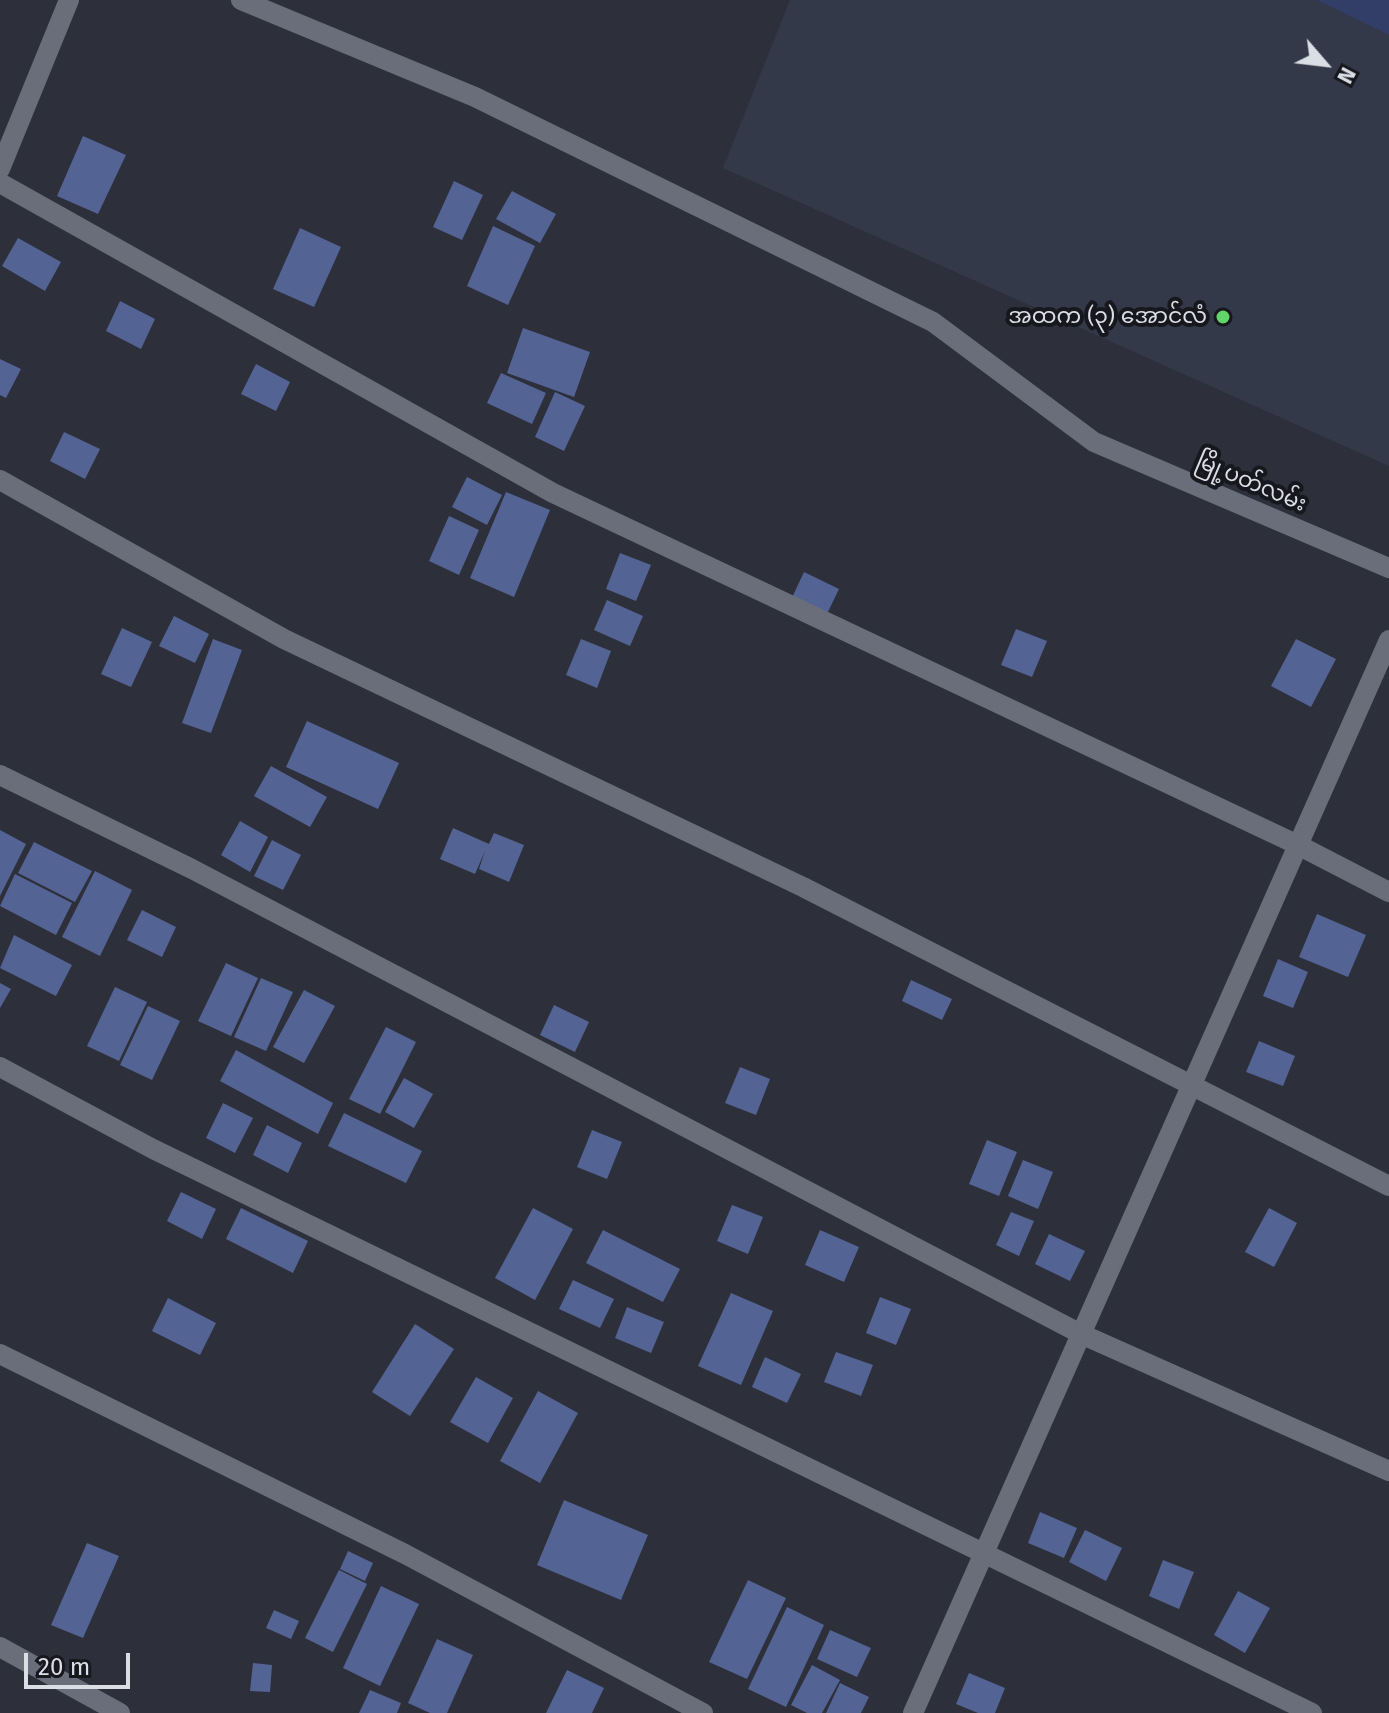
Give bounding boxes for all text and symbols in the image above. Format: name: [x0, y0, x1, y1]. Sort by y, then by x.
north arrow: [1285, 24, 1365, 104]
text: N: [1331, 63, 1362, 88]
place label: အထက (၃) အောင်လံ: [1008, 304, 1207, 330]
marker: အထက (၃) အောင်လံ: [1214, 308, 1232, 326]
street label: မြို့ပတ်လမ်း: [1192, 448, 1310, 518]
scale bar: [28, 1637, 134, 1687]
text: 20 m: [38, 1653, 90, 1681]

